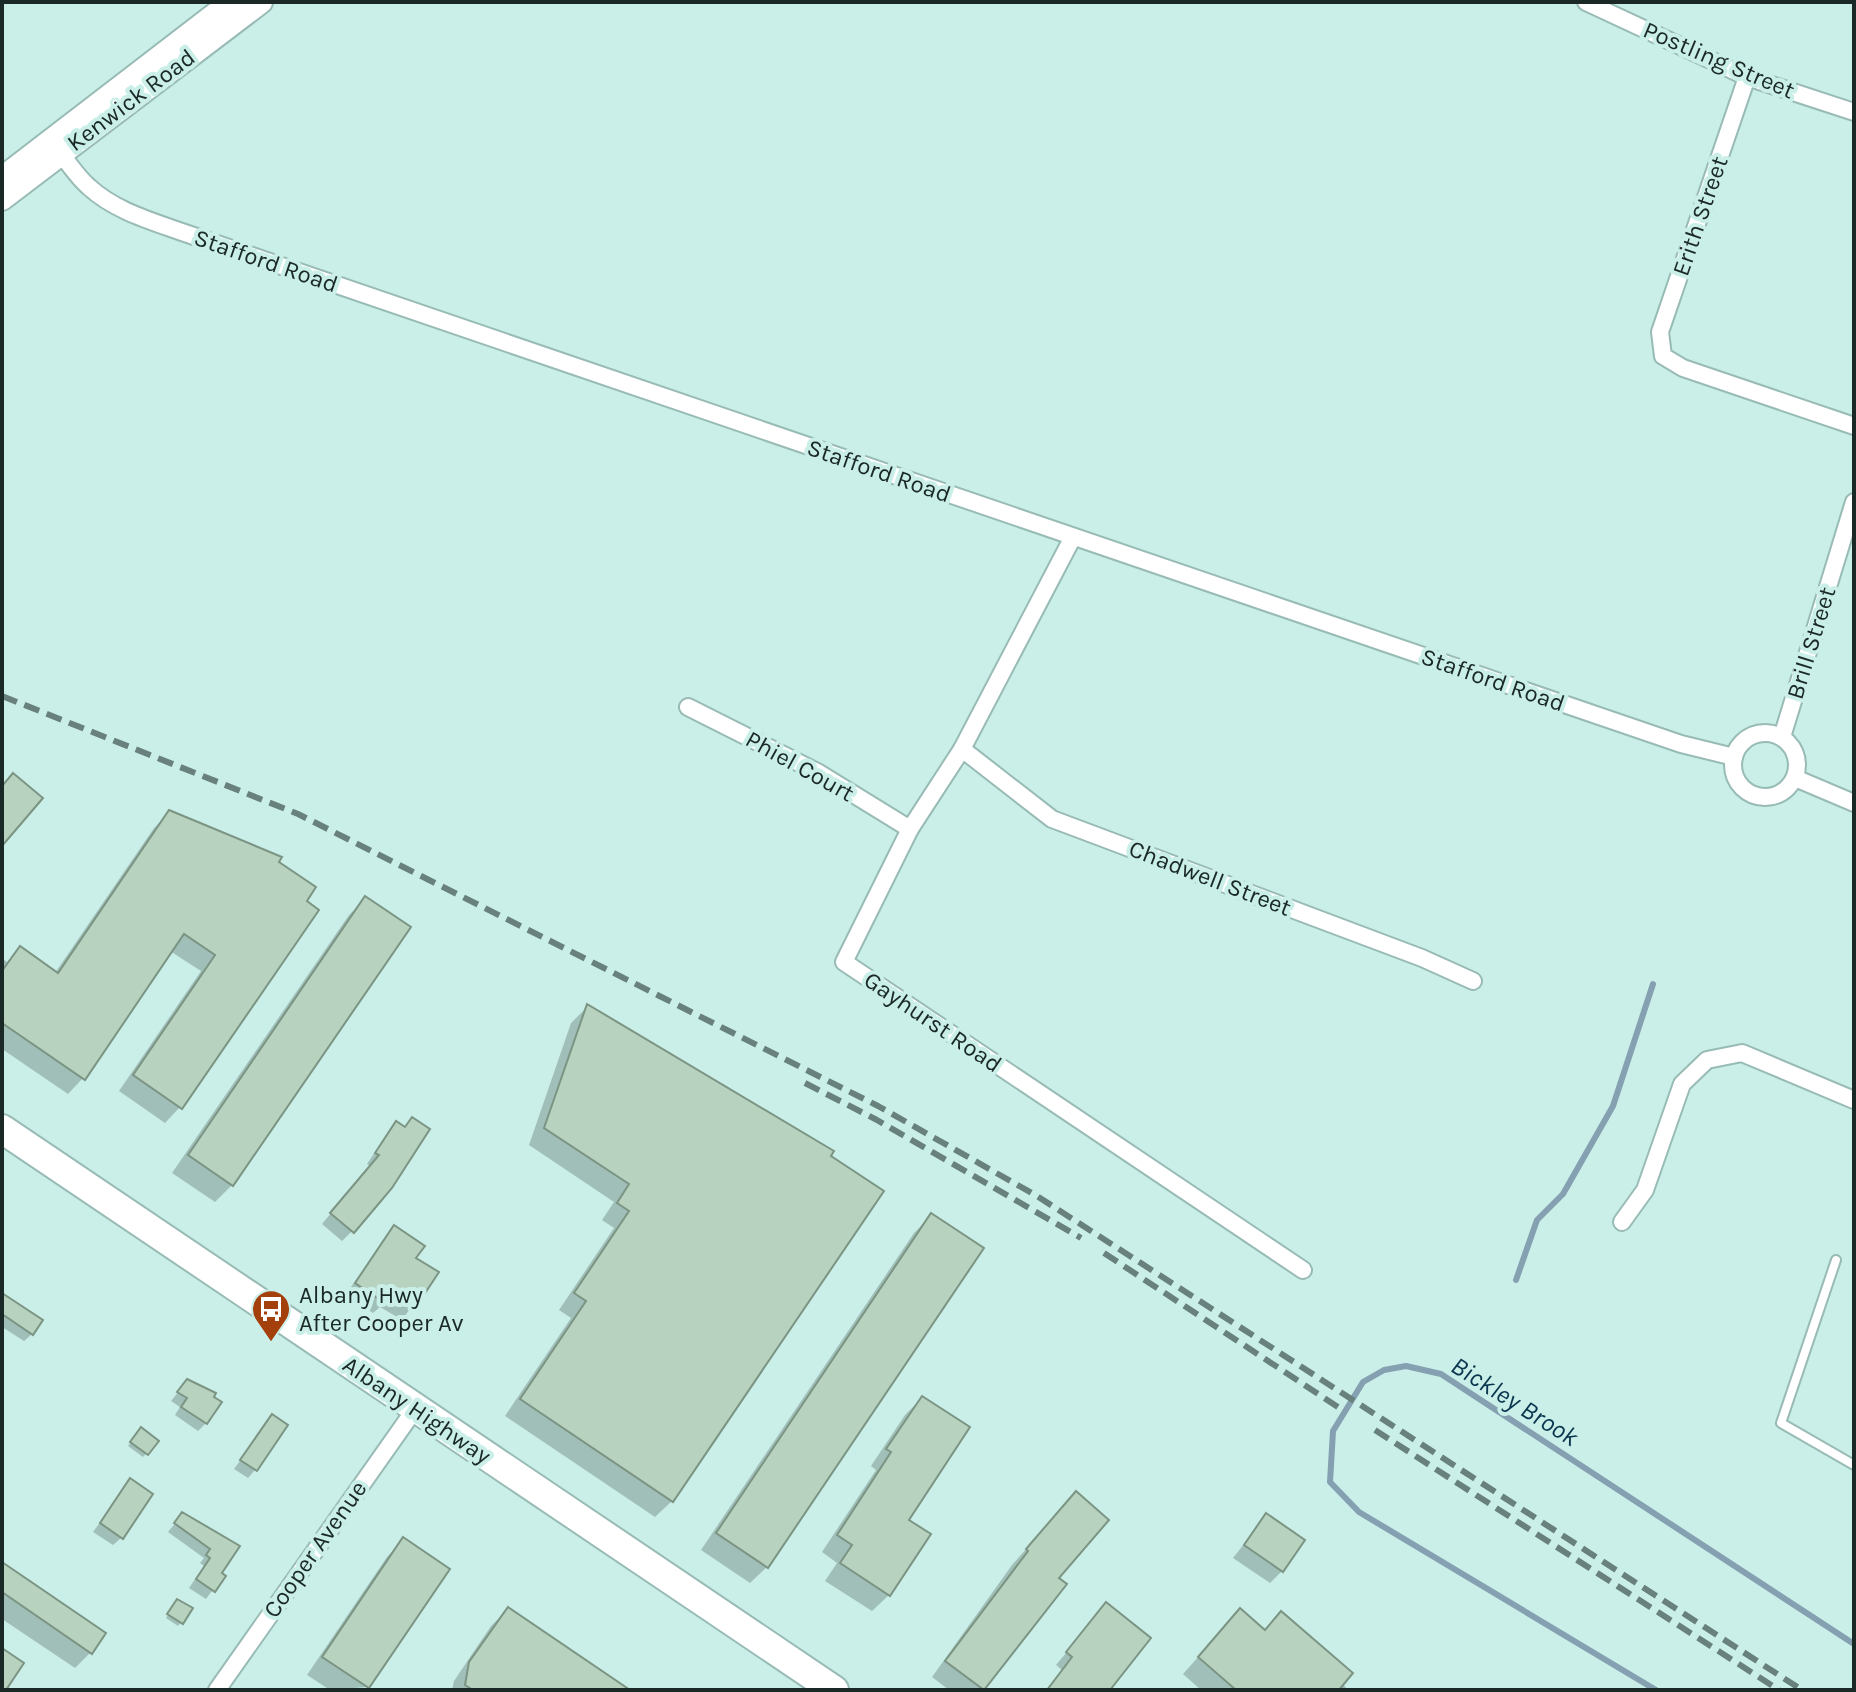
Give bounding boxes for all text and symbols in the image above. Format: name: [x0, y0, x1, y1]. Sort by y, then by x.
street label: Postling Street: [1639, 16, 1799, 104]
street label: Kenwick Road: [62, 43, 200, 157]
street label: Erith Street: [1667, 153, 1733, 279]
street label: Stafford Road: [190, 223, 342, 299]
street label: Stafford Road: [803, 433, 955, 509]
street label: Brill Street: [1781, 584, 1841, 702]
street label: Stafford Road: [1417, 642, 1569, 718]
street label: Phiel Court: [741, 725, 859, 807]
street label: Chadwell Street: [1125, 834, 1295, 922]
street label: Gayhurst Road: [859, 966, 1007, 1078]
place label: Albany Hwy After Cooper Av: [299, 1281, 463, 1337]
bus stop icon: Albany Hwy After Cooper Av: [250, 1288, 292, 1343]
street label: Albany Highway: [338, 1350, 496, 1470]
water label: Bickley Brook: [1445, 1350, 1585, 1453]
street label: Cooper Avenue: [257, 1475, 373, 1623]

